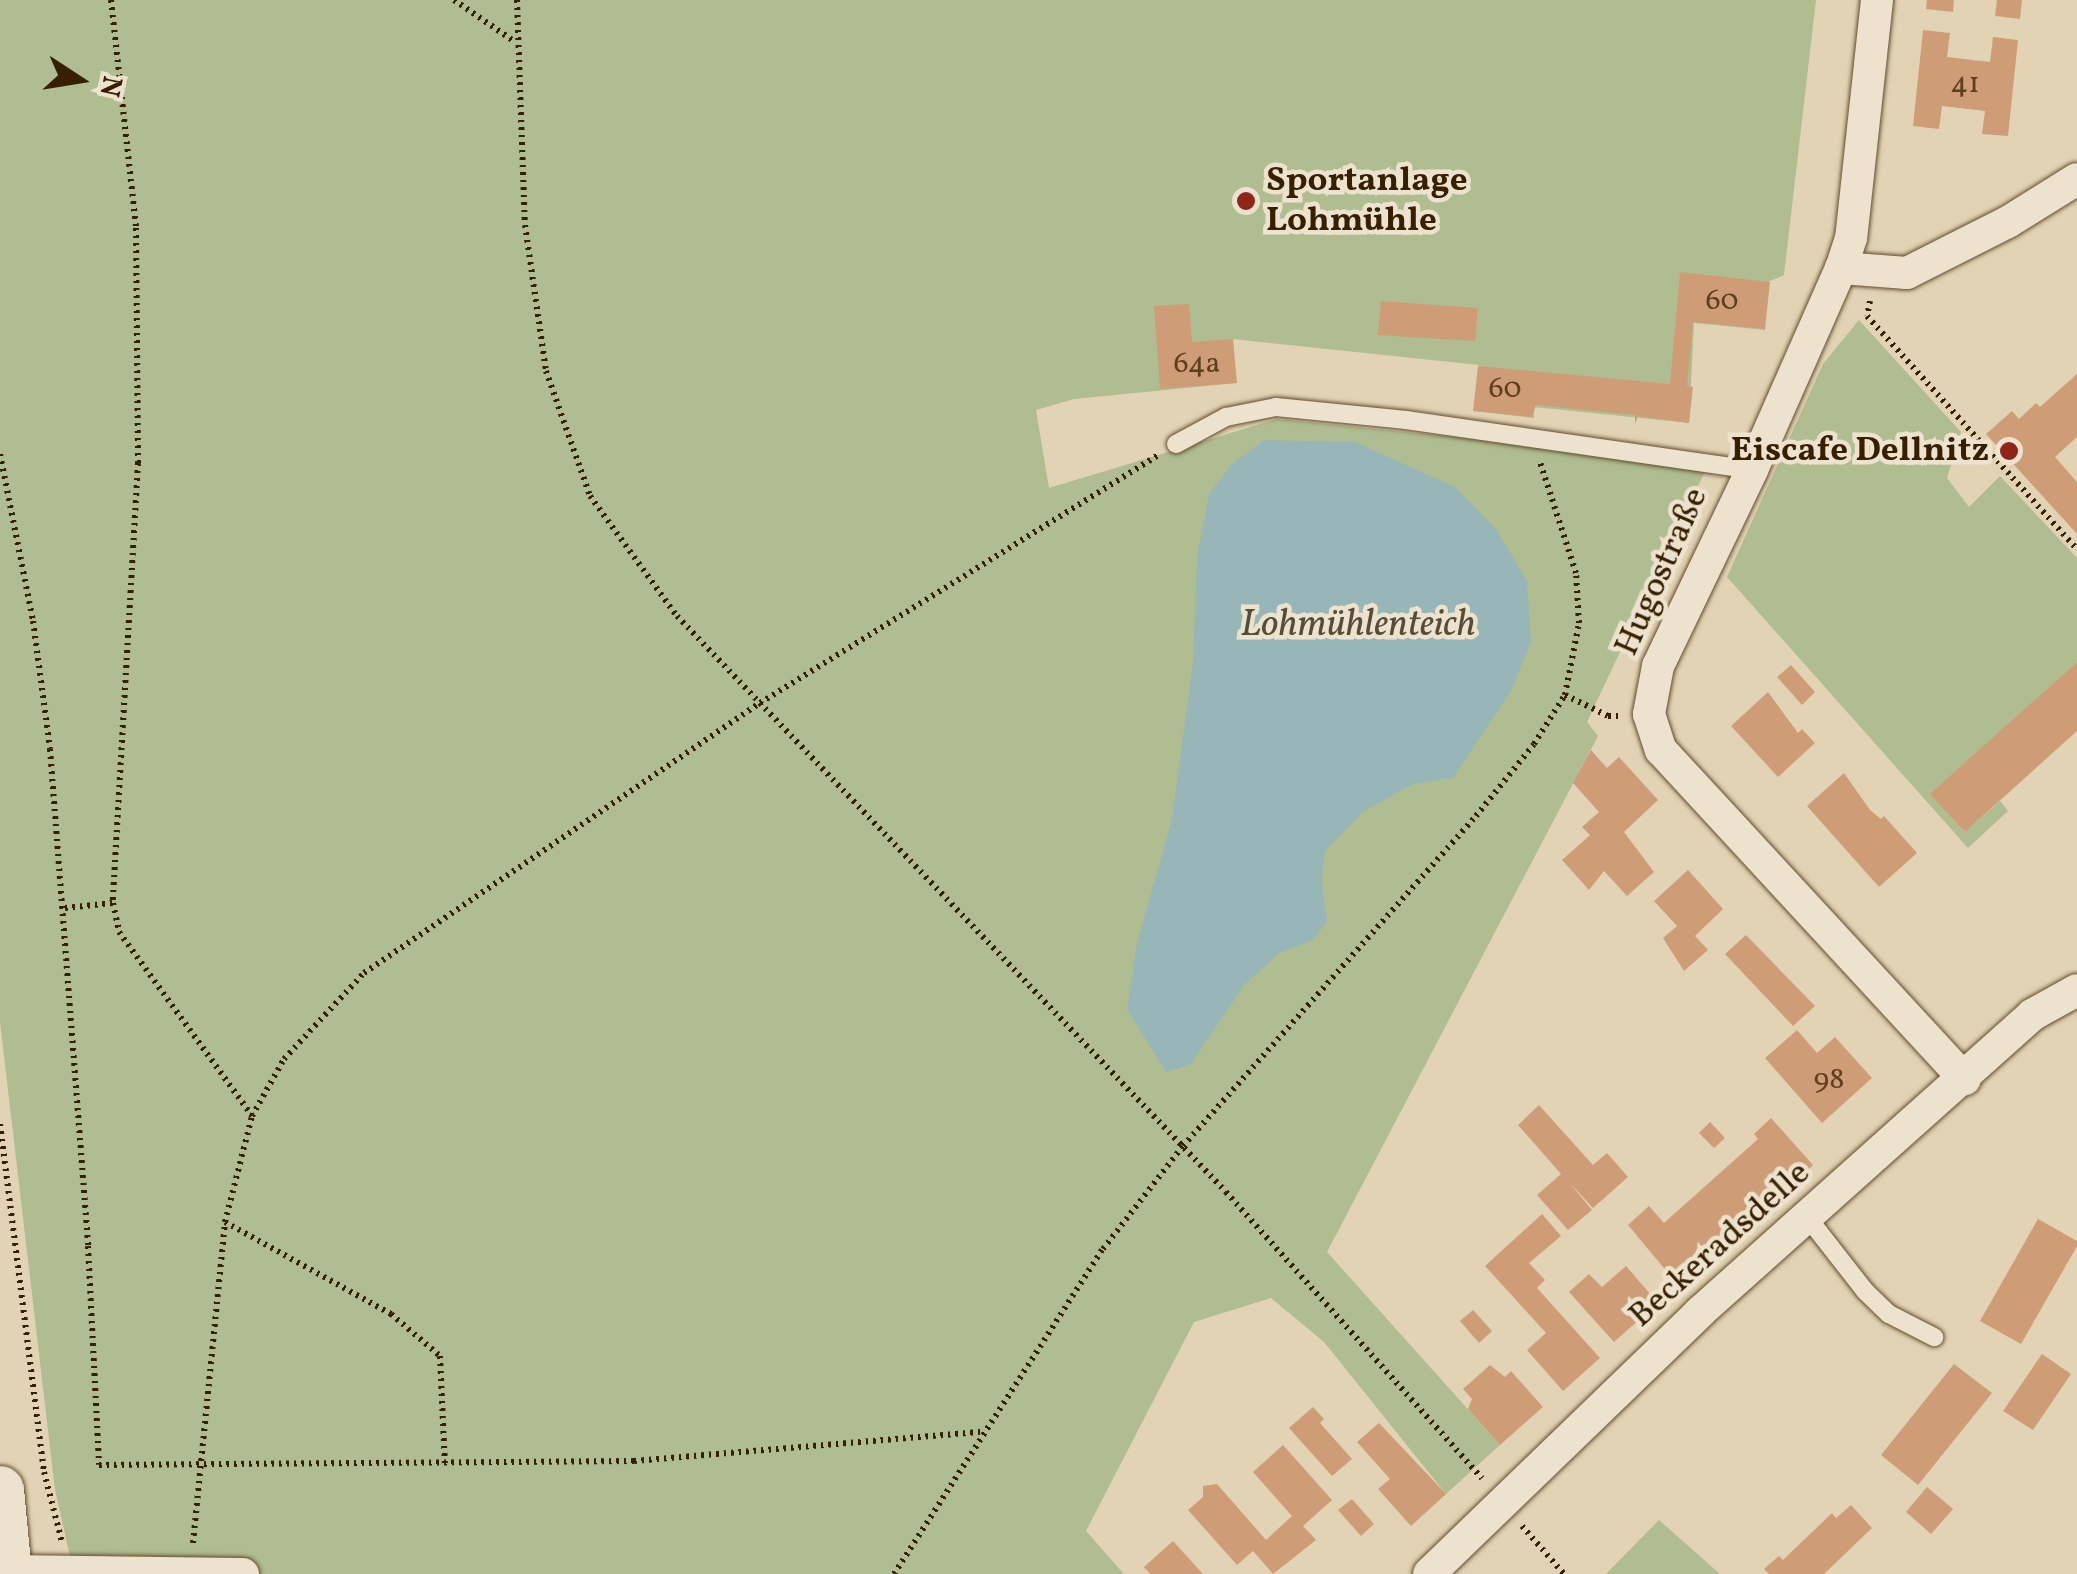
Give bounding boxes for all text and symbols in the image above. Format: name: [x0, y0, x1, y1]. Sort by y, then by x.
north arrow: [30, 30, 130, 130]
house number: 41: [1950, 66, 1980, 102]
text: N: [89, 72, 131, 100]
place label: Sportanlage Lohmühle: [1266, 160, 1468, 242]
marker: Sportanlage Lohmühle: [1235, 190, 1257, 212]
house number: 60: [1705, 283, 1739, 319]
house number: 64a: [1173, 346, 1221, 382]
house number: 60: [1488, 371, 1522, 407]
place label: Eiscafe Dellnitz: [1731, 430, 1989, 472]
marker: Eiscafe Dellnitz: [1998, 440, 2020, 462]
street label: Hugostraße: [1606, 481, 1718, 663]
water label: Lohmühlenteich: [1240, 603, 1476, 649]
house number: 98: [1814, 1062, 1844, 1098]
street label: Beckeradsdelle: [1621, 1153, 1819, 1337]

